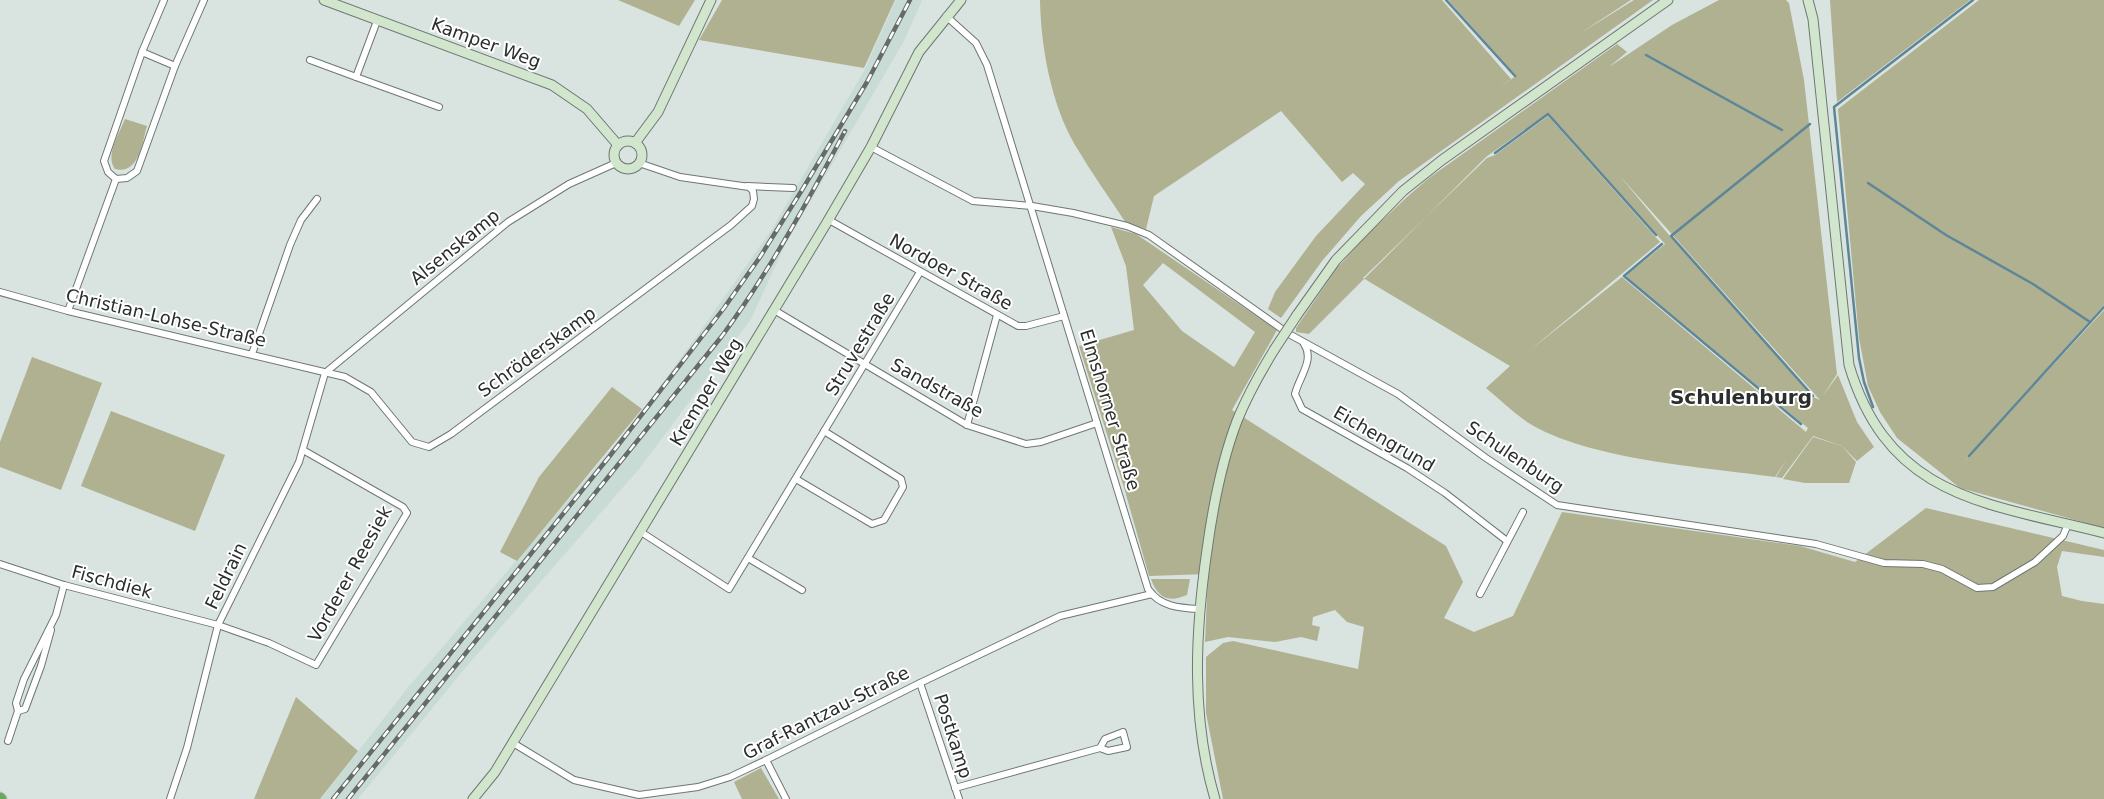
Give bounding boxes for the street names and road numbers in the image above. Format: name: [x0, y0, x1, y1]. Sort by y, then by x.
street label: Kamper Weg: [429, 13, 544, 72]
street label: Alsenskamp: [406, 204, 504, 289]
street label: Nordoer Straße: [886, 229, 1016, 314]
street label: Christian-Lohse-Straße: [64, 284, 268, 351]
street label: Struvestraße: [821, 288, 899, 399]
street label: Schröderskamp: [474, 302, 600, 401]
street label: Elmshorner Straße: [1076, 327, 1145, 493]
street label: Kremper Weg: [665, 334, 746, 450]
street label: Sandstraße: [887, 354, 987, 422]
street label: Eichengrund: [1330, 401, 1439, 476]
street label: Schulenburg: [1463, 416, 1568, 497]
street label: Vorderer Reesiek: [303, 502, 396, 646]
street label: Feldrain: [200, 539, 251, 613]
street label: Fischdiek: [69, 561, 155, 603]
street label: Graf-Rantzau-Straße: [739, 662, 912, 764]
street label: Postkamp: [930, 691, 977, 781]

